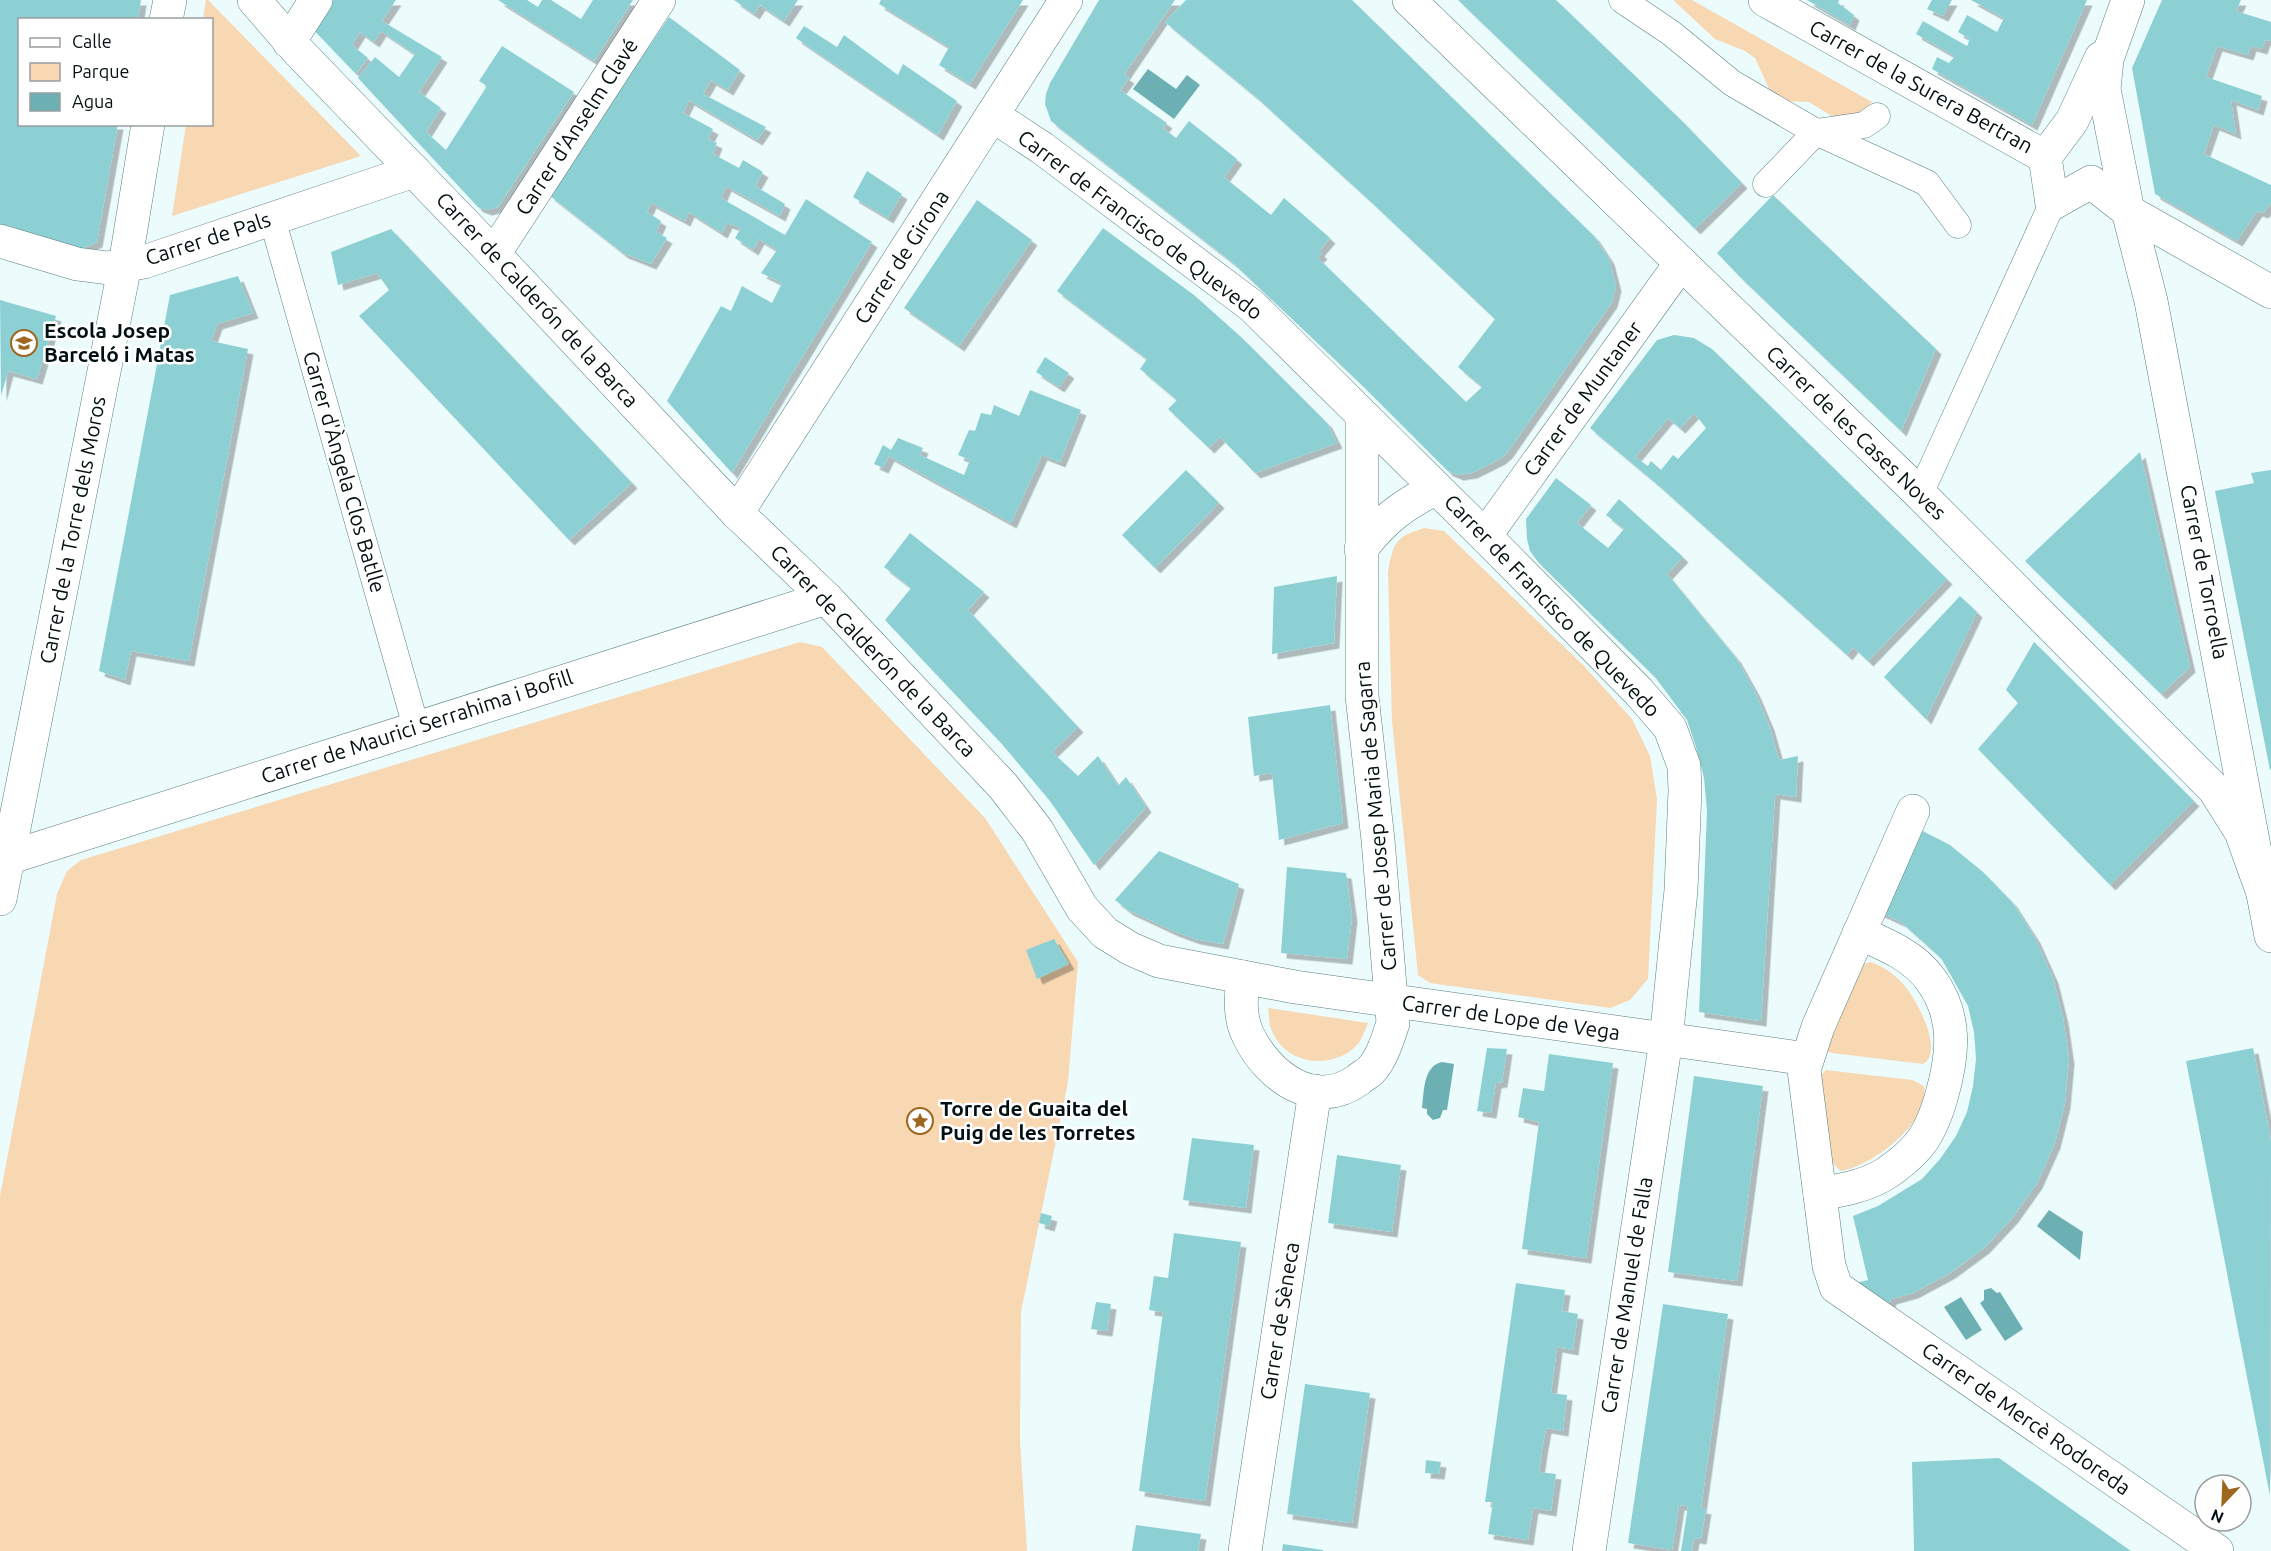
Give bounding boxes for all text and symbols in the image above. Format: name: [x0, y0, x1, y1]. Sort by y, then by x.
street label: Carrer de la Surera Bertran: [1806, 15, 2037, 158]
legend: [18, 18, 213, 126]
text: Calle: [72, 31, 112, 51]
street label: Carrer d'Anselm Clavé: [510, 34, 642, 219]
text: Parque: [72, 61, 129, 81]
text: Agua: [72, 91, 114, 111]
street label: Carrer de Francisco de Quevedo: [1014, 124, 1268, 324]
street label: Carrer de Girona: [849, 185, 953, 328]
street label: Carrer de Calderón de la Barca: [432, 187, 644, 412]
street label: Carrer de Pals: [142, 206, 273, 270]
street label: Carrer de Muntaner: [1518, 316, 1646, 480]
place label: Escola Josep Barceló i Matas: [44, 318, 195, 366]
school or university icon: Escola Josep Barceló i Matas: [9, 328, 39, 358]
street label: Carrer de les Cases Noves: [1762, 340, 1951, 524]
street label: Carrer d'Àngela Clos Batlle: [299, 348, 391, 595]
street label: Carrer de la Torre dels Moros: [34, 394, 110, 666]
street label: Carrer de Torroella: [2176, 483, 2234, 661]
street label: Carrer de Francisco de Quevedo: [1440, 489, 1665, 721]
street label: Carrer de Calderón de la Barca: [766, 539, 981, 761]
street label: Carrer de Josep Maria de Sagarra: [1350, 660, 1401, 972]
street label: Carrer de Maurici Serrahima i Bofill: [258, 664, 575, 788]
street label: Carrer de Lope de Vega: [1401, 990, 1622, 1044]
place label: Torre de Guaita del Puig de les Torretes: [940, 1096, 1136, 1144]
place icon: Torre de Guaita del Puig de les Torretes: [905, 1106, 935, 1136]
street label: Carrer de Manuel de Falla: [1595, 1175, 1657, 1415]
street label: Carrer de Sèneca: [1255, 1240, 1303, 1401]
street label: Carrer de Mercè Rodoreda: [1918, 1337, 2135, 1499]
north arrow: [2193, 1473, 2253, 1533]
text: N: [2208, 1506, 2226, 1527]

